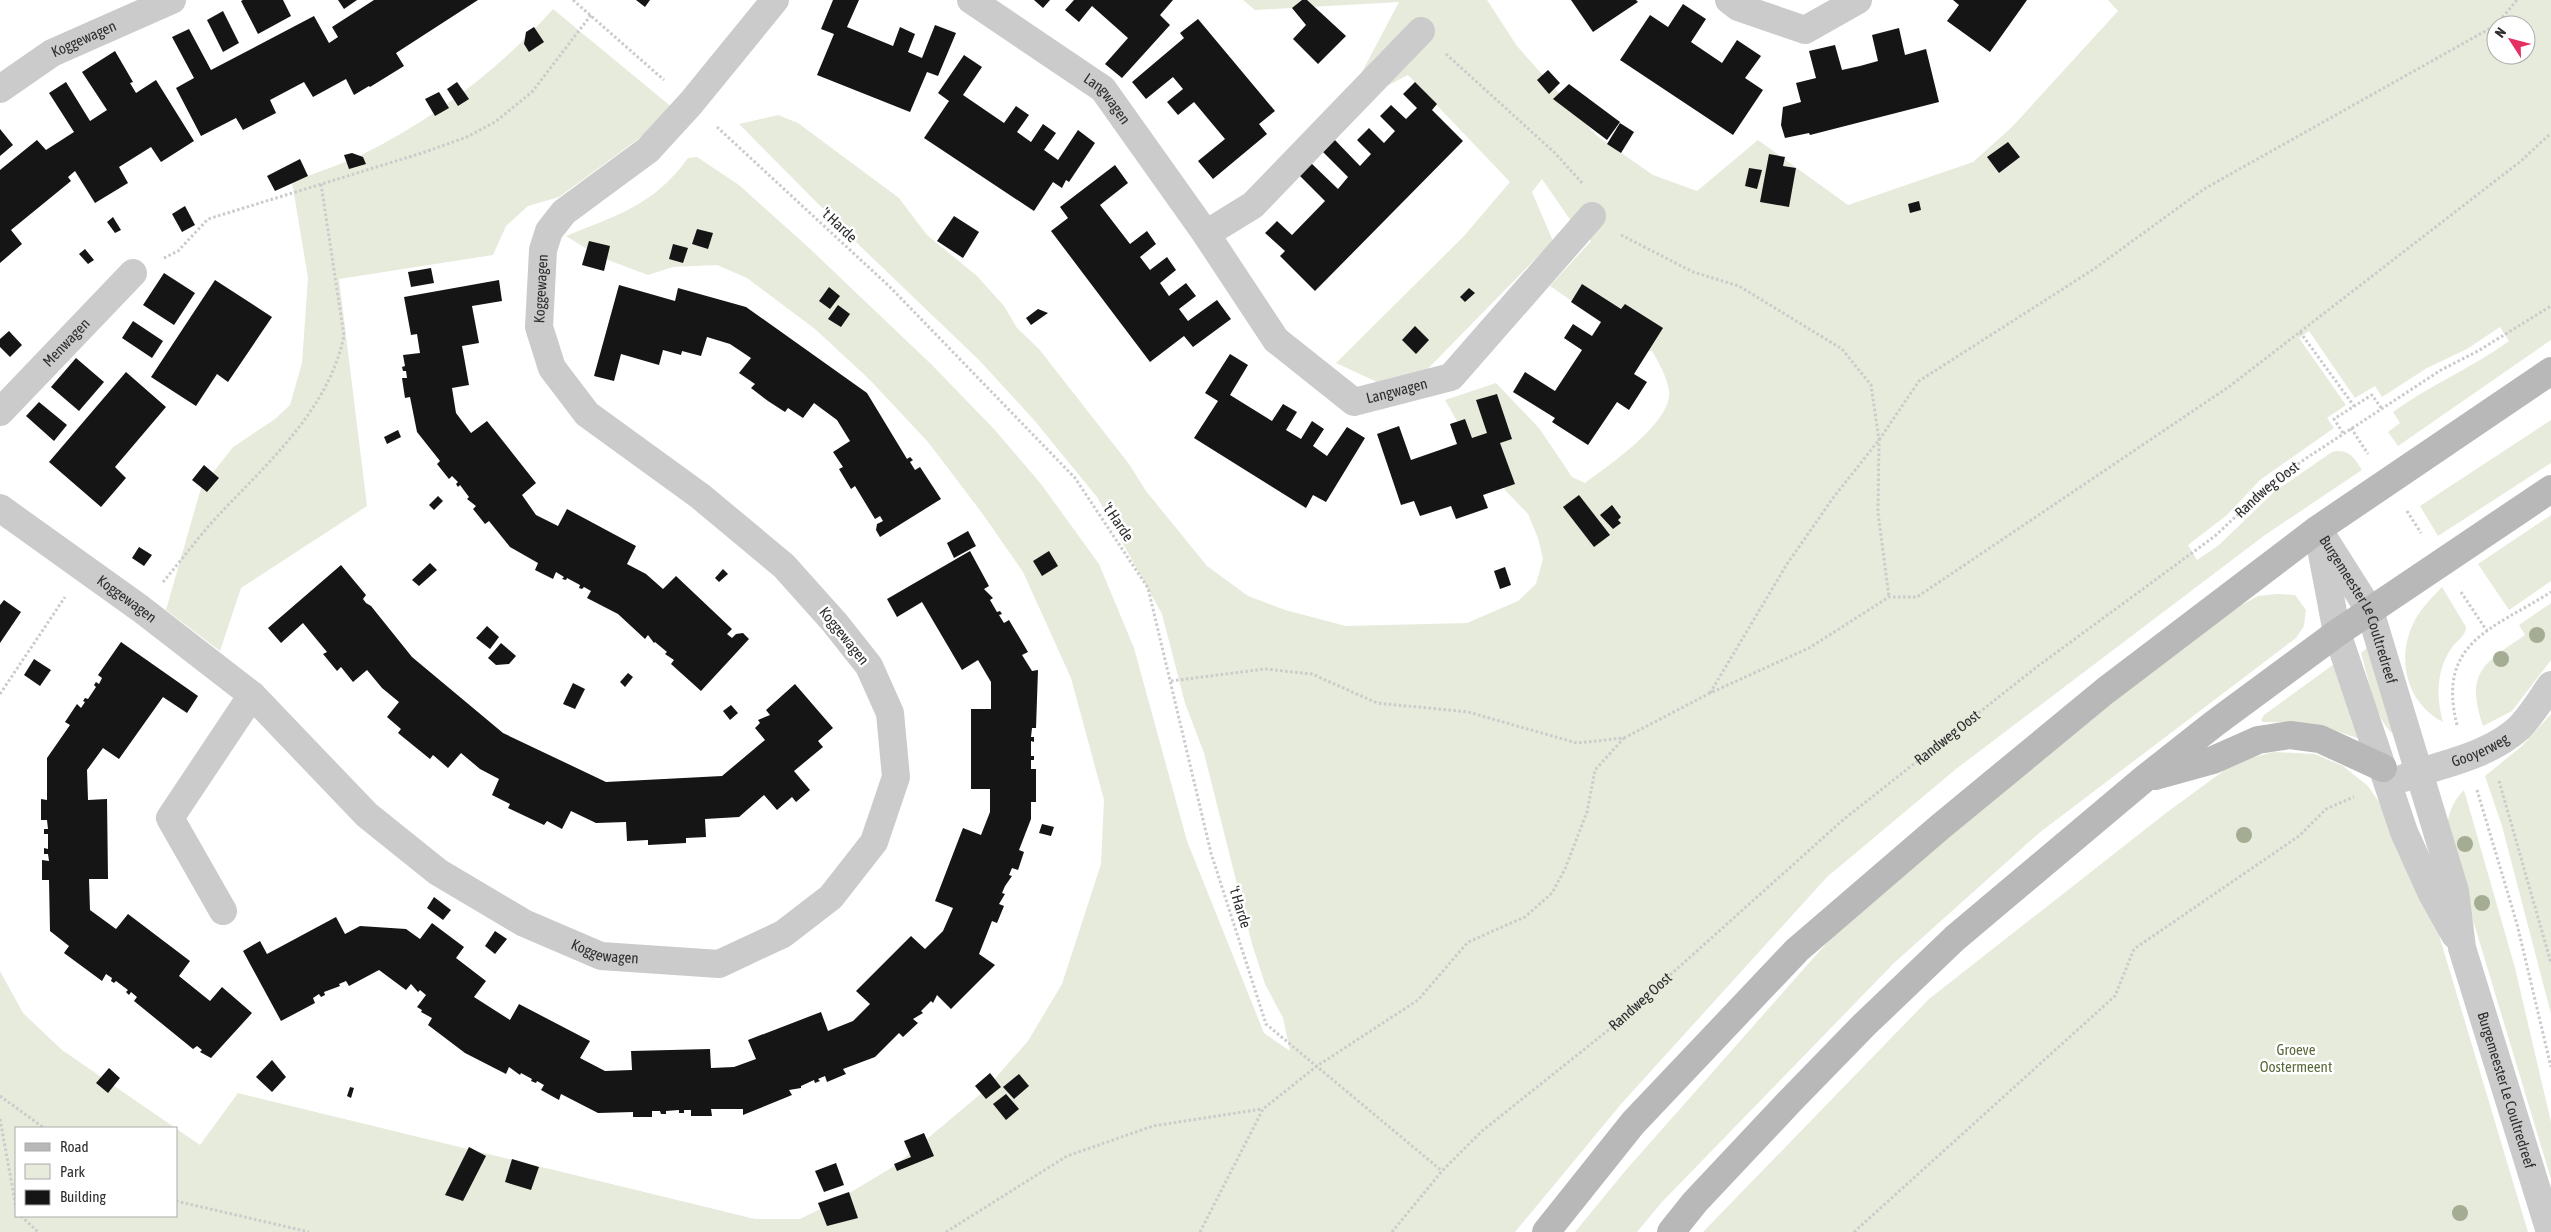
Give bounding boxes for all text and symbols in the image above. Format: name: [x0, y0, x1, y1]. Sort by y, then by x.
north arrow: [2486, 15, 2536, 65]
street label: Koggewagen: [49, 17, 119, 60]
text: N: [2492, 24, 2509, 40]
street label: Langwagen: [1081, 70, 1134, 127]
street label: 't Harde: [818, 204, 861, 246]
street label: Koggewagen: [530, 254, 551, 324]
street label: Menwagen: [39, 315, 93, 370]
street label: Langwagen: [1364, 374, 1429, 407]
street label: Randweg Oost: [2231, 458, 2302, 521]
street label: 't Harde: [1099, 499, 1138, 544]
street label: Burgemeester Le Coultredreef: [2316, 532, 2401, 685]
street label: Koggewagen: [94, 571, 160, 626]
street label: Koggewagen: [816, 603, 873, 668]
street label: Randweg Oost: [1911, 706, 1983, 768]
street label: Gooyerweg: [2449, 729, 2512, 770]
street label: 't Harde: [1226, 884, 1255, 930]
street label: Koggewagen: [569, 935, 639, 967]
street label: Randweg Oost: [1605, 969, 1675, 1034]
street label: Burgemeester Le Coultredreef: [2474, 1010, 2539, 1170]
park label: Groeve Oostermeent: [2260, 1041, 2332, 1075]
legend: [15, 1127, 178, 1217]
text: Road: [60, 1138, 89, 1155]
text: Park: [60, 1163, 85, 1180]
text: Building: [60, 1188, 106, 1205]

